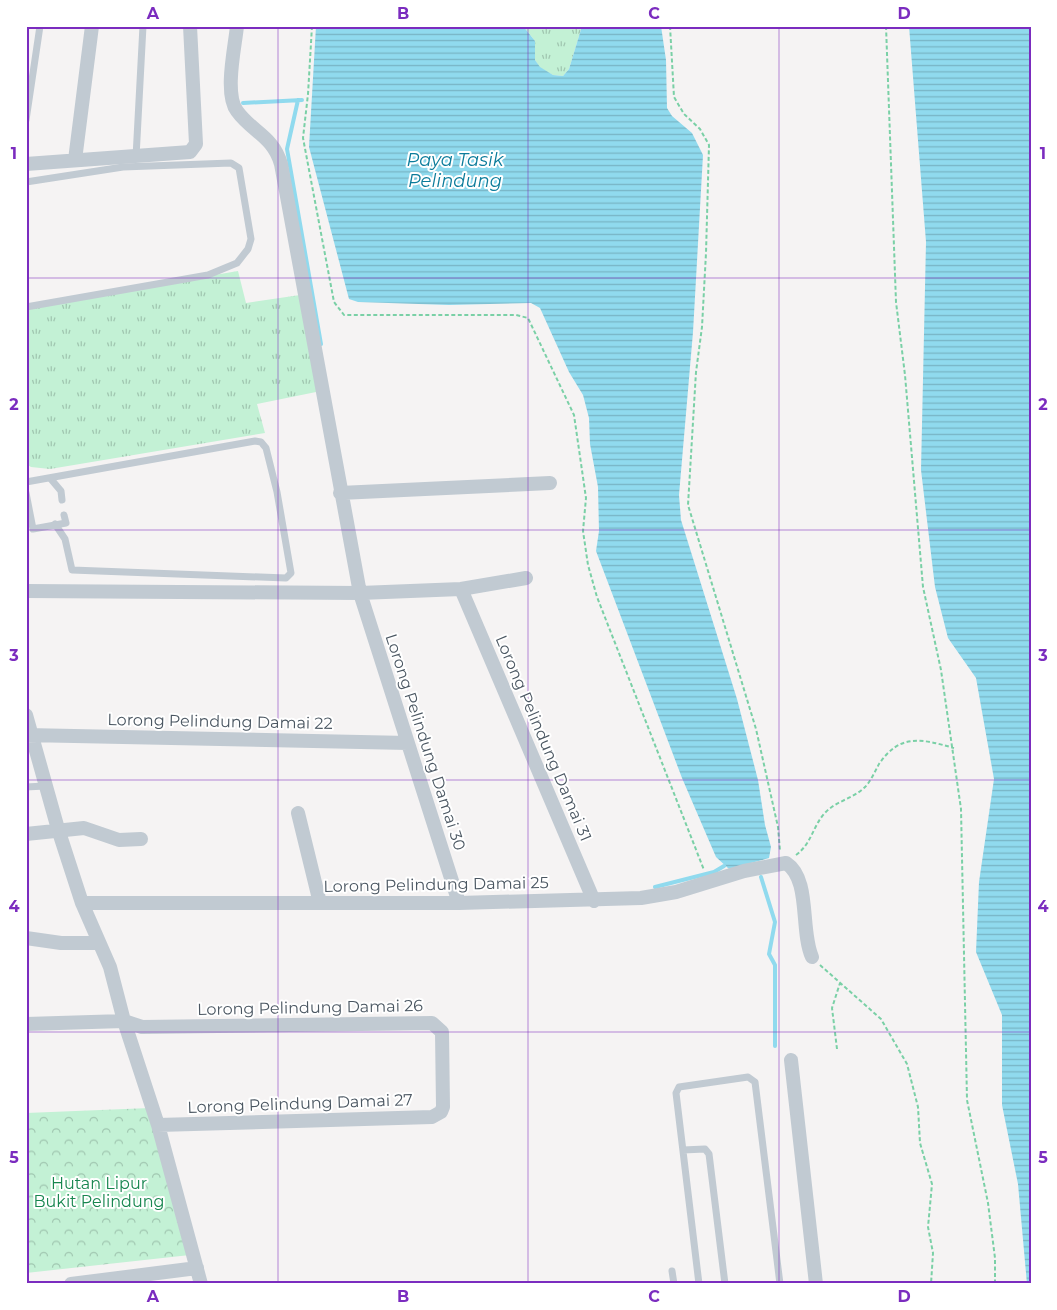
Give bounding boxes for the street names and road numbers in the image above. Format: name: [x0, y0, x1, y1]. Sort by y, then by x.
street label: Lorong Pelindung Damai 30: [381, 631, 470, 853]
street label: Lorong Pelindung Damai 31: [491, 632, 596, 844]
street label: Lorong Pelindung Damai 22: [107, 710, 333, 733]
street label: Lorong Pelindung Damai 25: [323, 873, 549, 896]
street label: Lorong Pelindung Damai 26: [197, 996, 423, 1019]
street label: Lorong Pelindung Damai 27: [187, 1090, 413, 1117]

